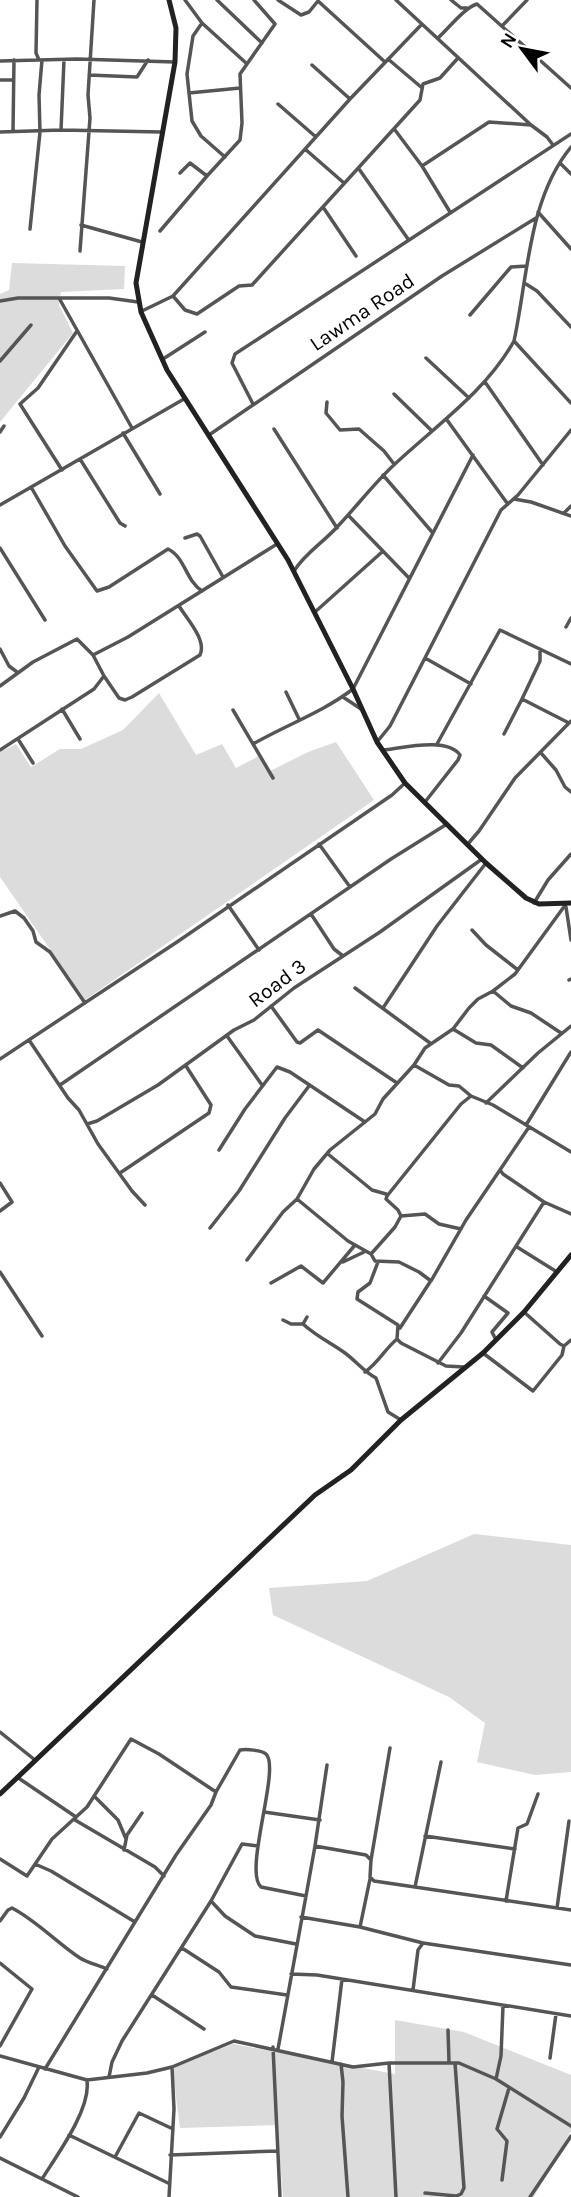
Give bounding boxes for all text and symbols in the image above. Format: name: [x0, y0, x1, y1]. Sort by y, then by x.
north arrow: [487, 14, 557, 84]
text: N: [495, 29, 521, 52]
street label: Lawma Road: [305, 268, 419, 356]
street label: Road 3: [244, 954, 310, 1012]

